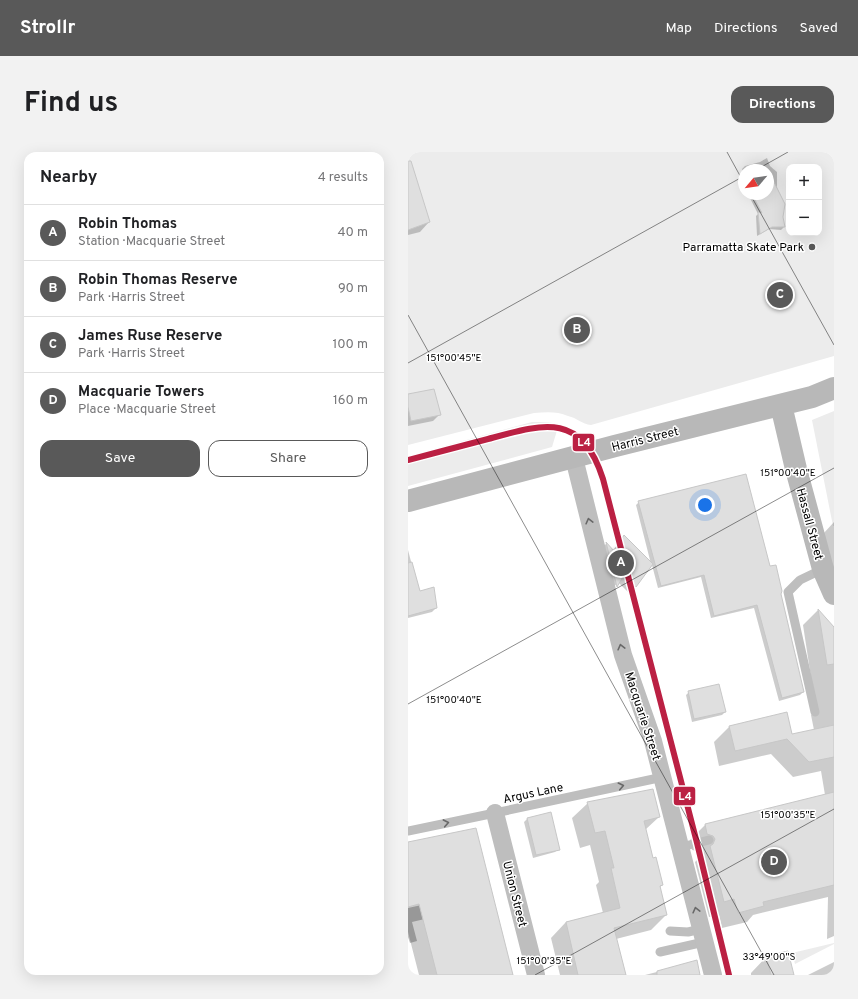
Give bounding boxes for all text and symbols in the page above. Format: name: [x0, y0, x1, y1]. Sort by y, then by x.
text: Strollr: [20, 16, 75, 40]
text: Map: [666, 20, 692, 37]
text: Directions: [714, 20, 778, 37]
text: Saved: [800, 20, 838, 37]
text: Find us: [24, 86, 118, 122]
button: Directions: [731, 86, 834, 123]
north arrow: [738, 164, 774, 200]
map controls: [786, 164, 822, 236]
button: +: [786, 164, 822, 200]
text: Nearby: [40, 167, 97, 189]
text: 4 results: [318, 170, 368, 186]
button: −: [786, 200, 822, 236]
text: Robin Thomas: [78, 215, 177, 234]
text: A: [48, 225, 58, 241]
text: 40 m: [338, 225, 368, 241]
text: Station · Macquarie Street: [78, 234, 225, 250]
place label: Parramatta Skate Park: [683, 240, 804, 256]
marker: Parramatta Skate Park: [807, 242, 817, 252]
text: Robin Thomas Reserve: [78, 271, 238, 290]
pin: C: [767, 280, 793, 310]
text: B: [49, 281, 57, 297]
text: 90 m: [338, 281, 368, 297]
text: Park · Harris Street: [78, 290, 185, 306]
pin: B: [564, 315, 590, 345]
text: James Ruse Reserve: [78, 327, 222, 346]
text: C: [49, 337, 57, 353]
text: 100 m: [332, 337, 368, 353]
text: Park · Harris Street: [78, 346, 185, 362]
text: 151°00'45"E: [426, 352, 482, 365]
text: Macquarie Towers: [78, 383, 204, 402]
text: D: [48, 393, 58, 409]
text: 160 m: [333, 393, 368, 409]
text: Place · Macquarie Street: [78, 402, 216, 418]
street label: Harris Street: [610, 424, 680, 456]
line badge: L4: [572, 433, 595, 452]
text: L4: [577, 436, 591, 450]
button: Save: [40, 440, 200, 477]
button: Share: [208, 440, 368, 477]
text: 151°00'40"E: [760, 467, 816, 480]
street label: Hassall Street: [792, 486, 826, 562]
your location: [695, 495, 715, 515]
one-way arrow: [586, 517, 594, 524]
pin: A: [608, 548, 634, 578]
one-way arrow: [617, 644, 626, 651]
street label: Macquarie Street: [620, 670, 664, 762]
text: 151°00'40"E: [426, 694, 482, 707]
street label: Argus Lane: [502, 780, 565, 808]
one-way arrow: [618, 783, 624, 791]
line badge: L4: [673, 786, 696, 806]
text: L4: [678, 790, 692, 804]
text: 151°00'35"E: [761, 809, 815, 822]
one-way arrow: [443, 819, 449, 828]
pin: D: [761, 847, 787, 877]
street label: Union Street: [498, 860, 530, 929]
one-way arrow: [693, 907, 701, 913]
text: 33°49'00"S: [742, 951, 796, 964]
text: 151°00'35"E: [517, 955, 571, 968]

